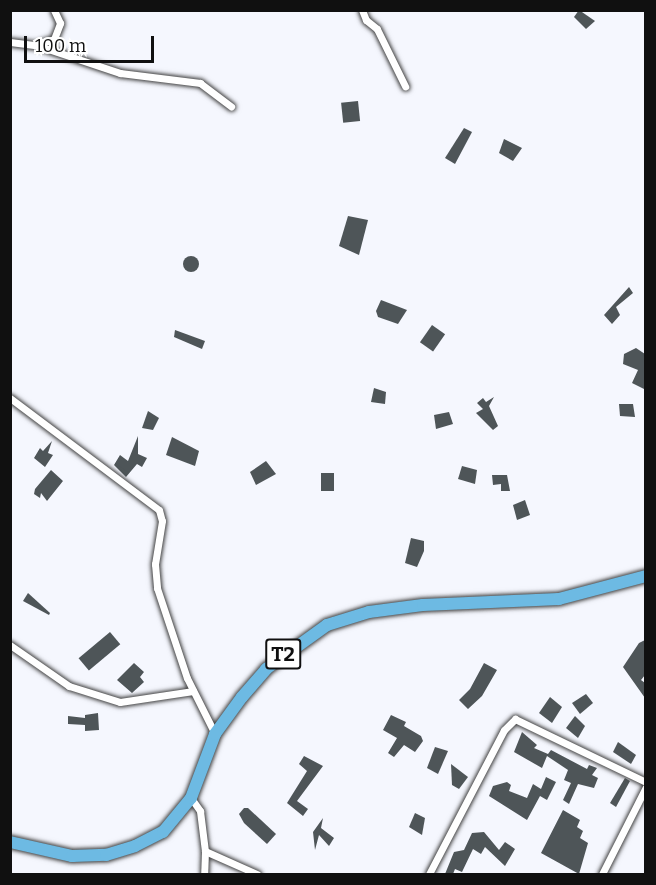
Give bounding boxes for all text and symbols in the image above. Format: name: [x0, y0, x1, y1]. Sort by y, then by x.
scale bar: [27, 24, 158, 62]
text: 100 m: [35, 35, 86, 57]
road number: T2: [265, 637, 301, 671]

